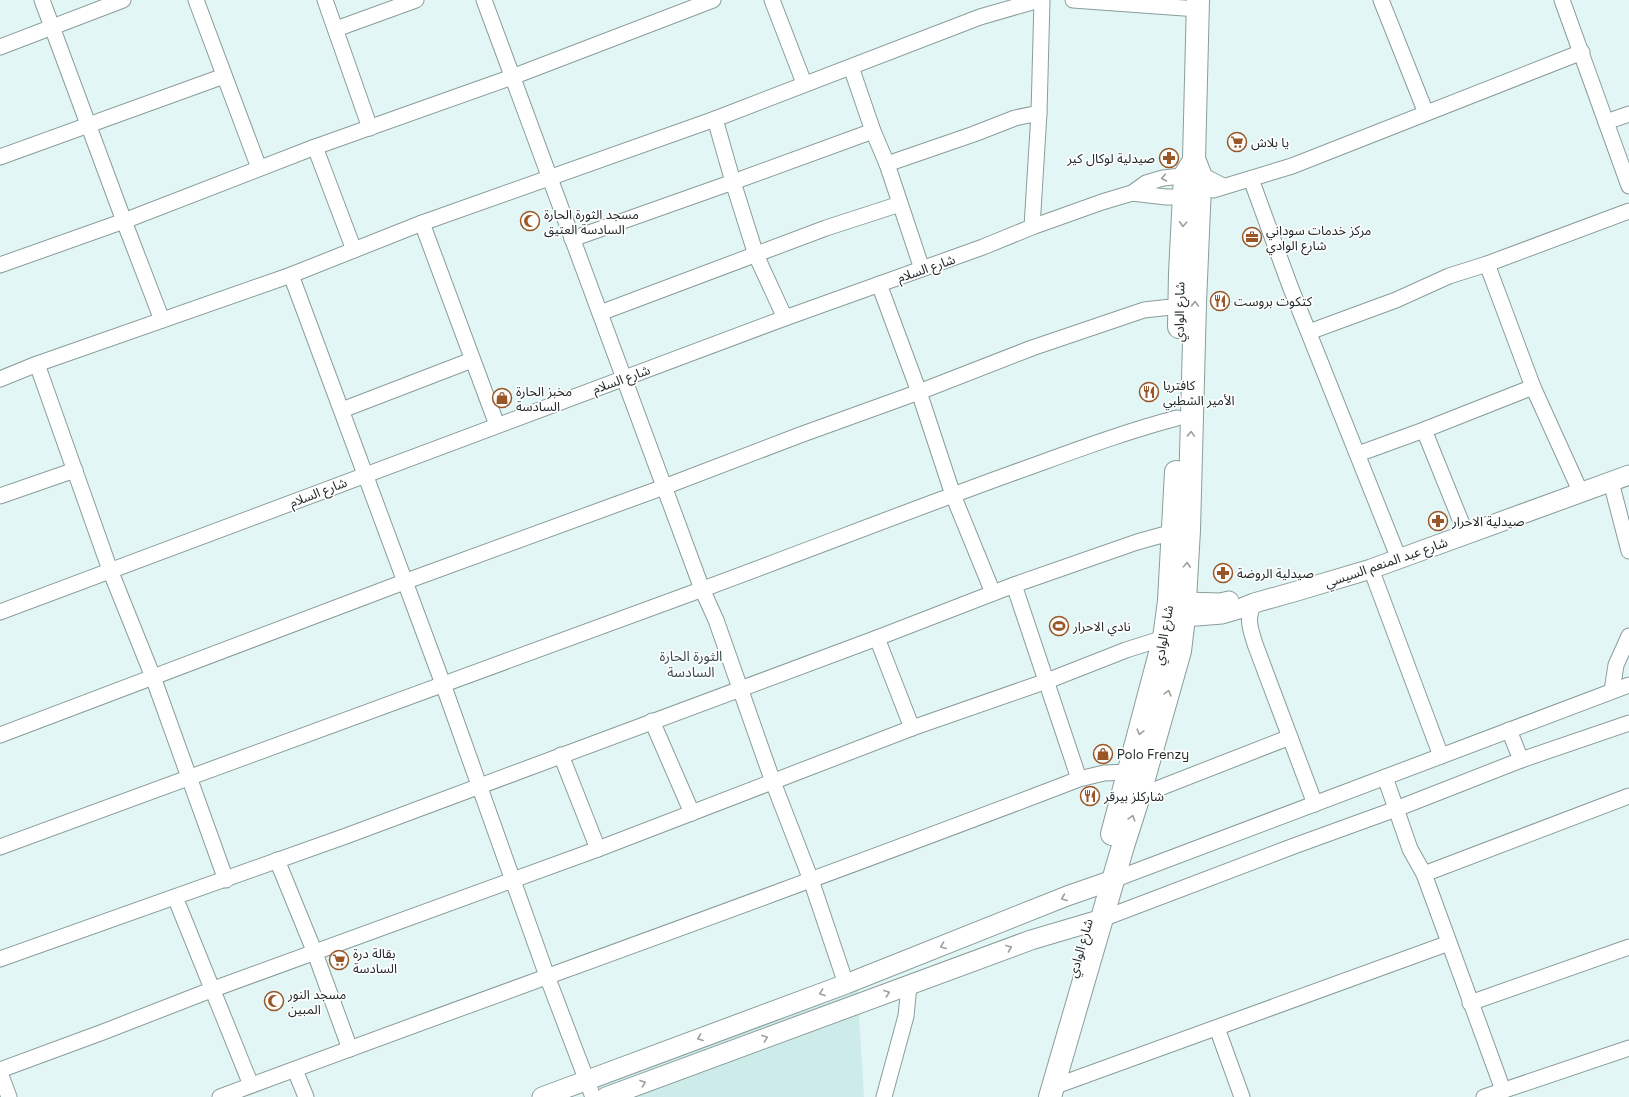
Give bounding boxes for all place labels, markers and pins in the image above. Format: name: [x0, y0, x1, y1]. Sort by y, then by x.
supermarket icon: يا بلاش: [1226, 131, 1248, 153]
place label: يا بلاش: [1251, 134, 1289, 151]
pharmacy icon: صيدلية لوكال كير: [1158, 147, 1180, 169]
place label: صيدلية لوكال كير: [1066, 150, 1155, 167]
place label: مسجد الثورة الحارة السادسة العتيق: [544, 206, 639, 238]
mosque icon: مسجد الثورة الحارة السادسة العتيق: [519, 210, 541, 232]
place label: مركز خدمات سوداني شارع الوادي: [1266, 222, 1372, 256]
office icon: مركز خدمات سوداني شارع الوادي: [1241, 226, 1263, 248]
restaurant icon: كتكوت بروست: [1209, 290, 1231, 312]
place label: كتكوت بروست: [1234, 293, 1313, 310]
place label: كافتريا الأمير الشطبي: [1163, 377, 1235, 411]
restaurant icon: كافتريا الأمير الشطبي: [1138, 381, 1160, 403]
place label: مخبز الحارة السادسة: [516, 383, 572, 415]
shop icon: مخبز الحارة السادسة: [491, 387, 513, 409]
pharmacy icon: صيدلية الاحرار: [1427, 510, 1449, 532]
place label: صيدلية الاحرار: [1451, 513, 1525, 530]
pharmacy icon: صيدلية الروضة: [1212, 562, 1234, 584]
place label: صيدلية الروضة: [1237, 565, 1314, 582]
sports icon: نادي الاحرار: [1048, 615, 1070, 637]
place label: نادي الاحرار: [1072, 618, 1131, 637]
shop icon: Polo Frenzy: [1092, 743, 1114, 765]
place label: Polo Frenzy: [1117, 746, 1189, 763]
restaurant icon: شاركلز بيرقر: [1079, 785, 1101, 807]
place label: شاركلز بيرقر: [1103, 788, 1164, 805]
place label: بقالة درة السادسة: [353, 945, 397, 977]
supermarket icon: بقالة درة السادسة: [328, 949, 350, 971]
place label: مسجد النور المبين: [287, 986, 346, 1018]
mosque icon: مسجد النور المبين: [263, 990, 285, 1012]

